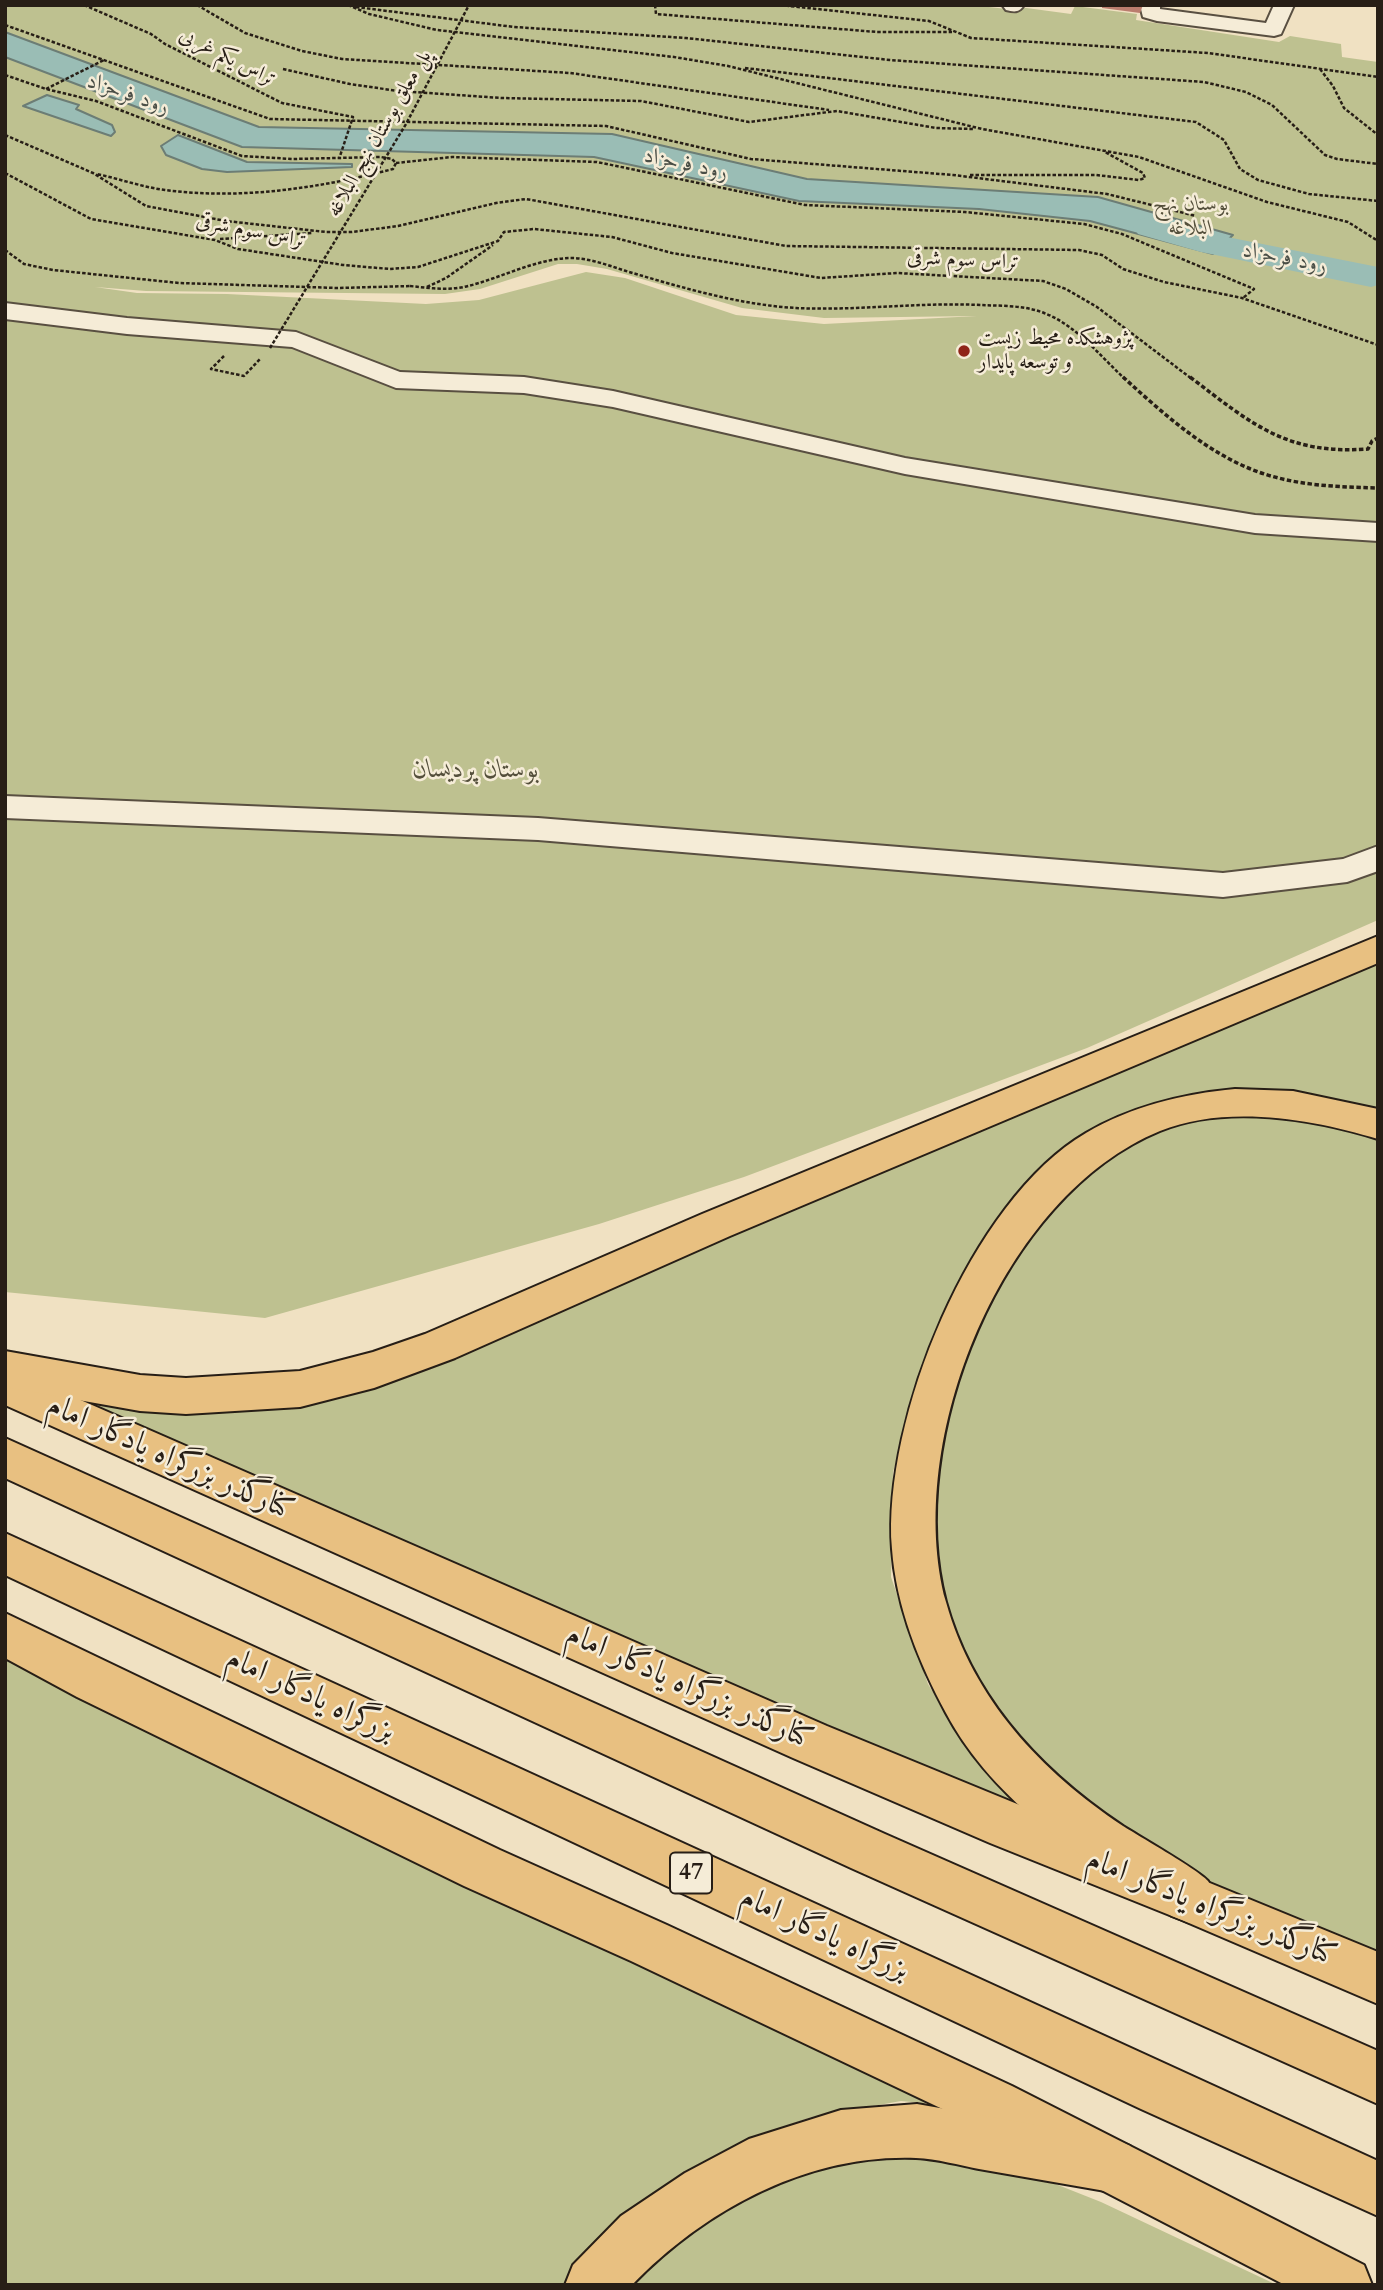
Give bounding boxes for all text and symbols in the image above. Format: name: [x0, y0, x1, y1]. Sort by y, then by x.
street label: تراس یکم غربی: [174, 23, 280, 93]
street label: پل معلق بوستان نهج البلاغه: [322, 46, 438, 222]
water label: رود فرحزاد: [83, 68, 173, 122]
water label: رود فرحزاد: [641, 143, 731, 187]
park label: بوستان نهج البلاغه: [1153, 192, 1229, 242]
street label: تراس سوم شرقی: [194, 209, 308, 255]
water label: رود فرحزاد: [1240, 237, 1330, 281]
street label: تراس سوم شرقی: [906, 245, 1020, 277]
place label: پژوهشکده محیط زیست و توسعه پایدار: [978, 326, 1132, 376]
marker: پژوهشکده محیط زیست و توسعه پایدار: [956, 343, 972, 359]
park label: بوستان پردیسان: [413, 755, 539, 787]
street label: کنارگذر بزرگراه یادگار امام: [40, 1387, 300, 1531]
street label: کنارگذر بزرگراه یادگار امام: [559, 1616, 819, 1760]
street label: بزرگراه یادگار امام: [220, 1640, 400, 1752]
street label: کنارگذر بزرگراه یادگار امام: [1080, 1841, 1342, 1977]
road number: 47: [670, 1852, 712, 1894]
street label: بزرگراه یادگار امام: [734, 1879, 914, 1991]

